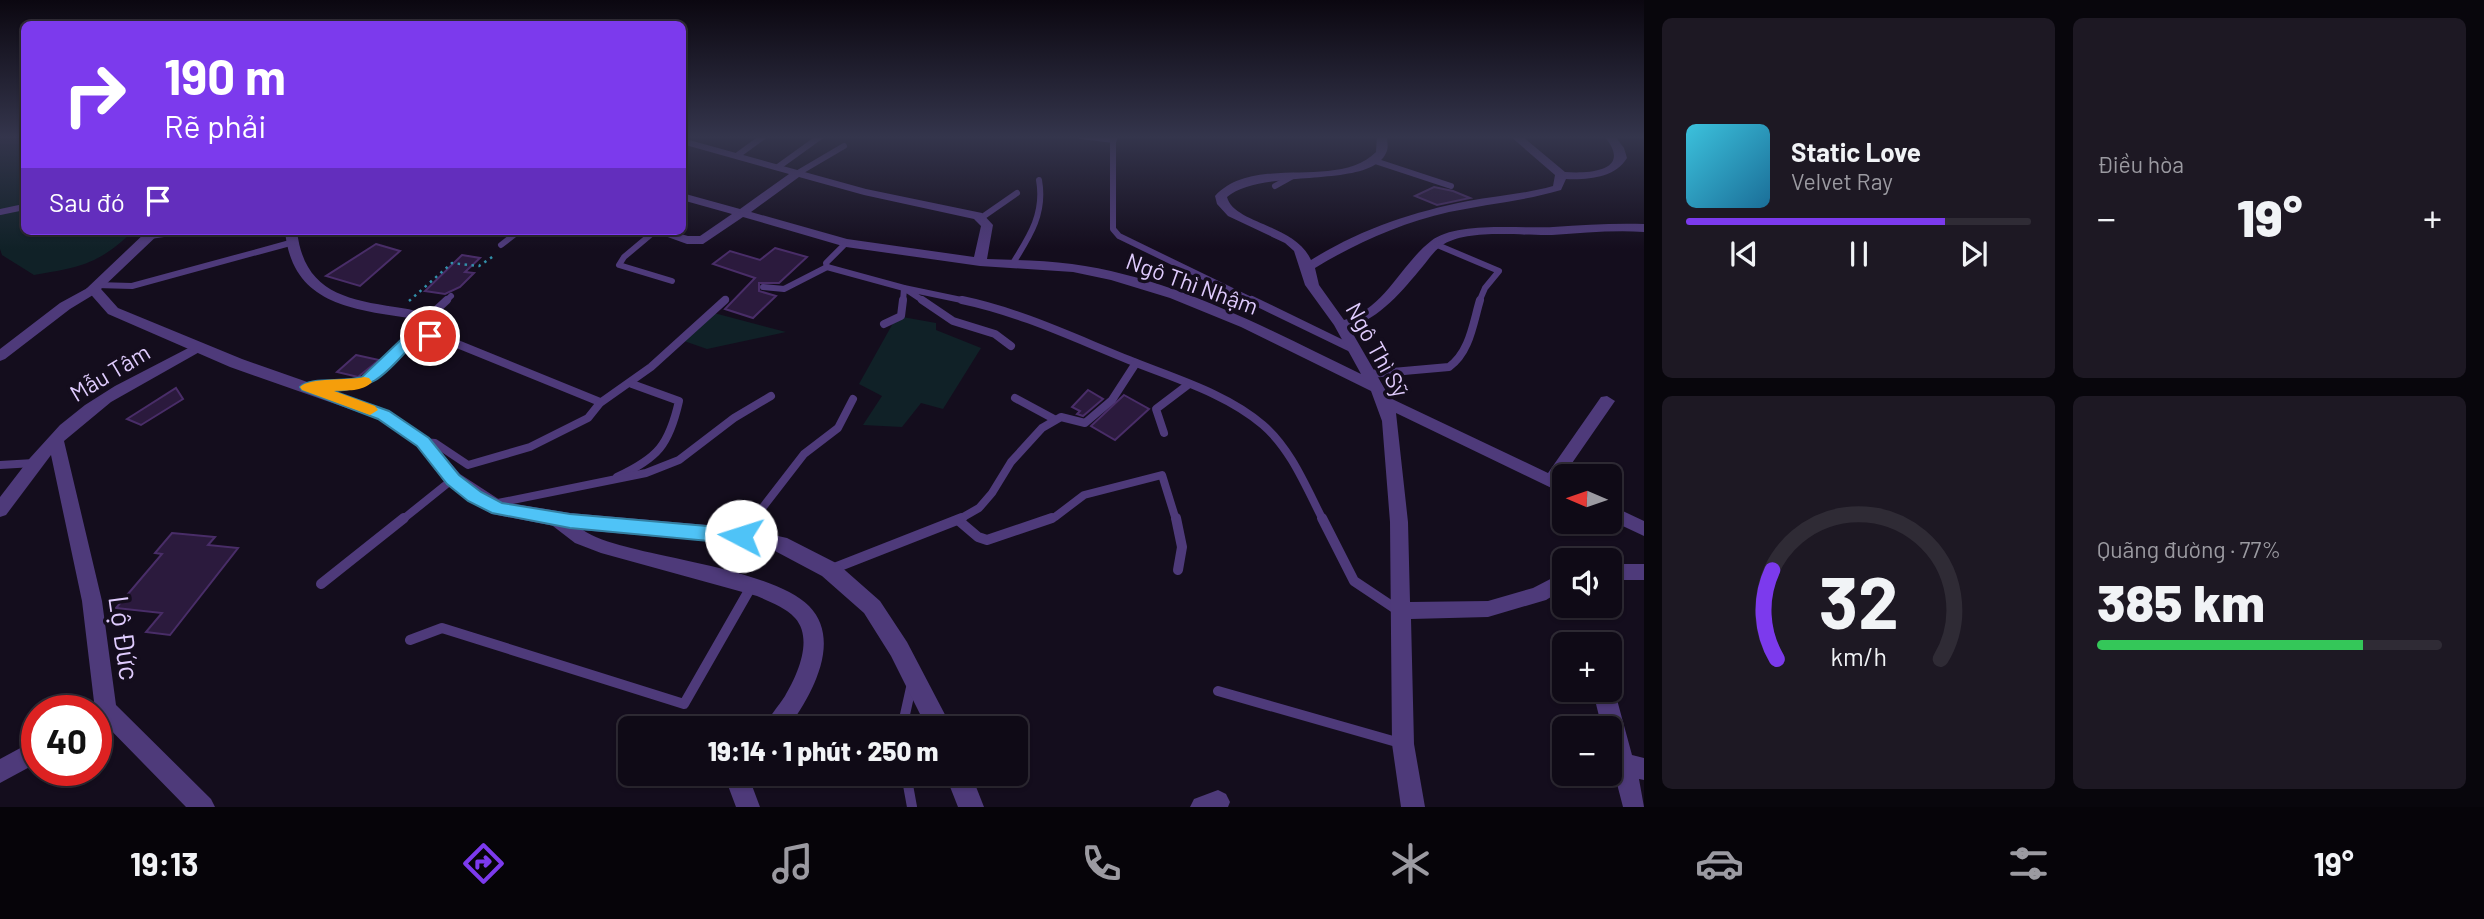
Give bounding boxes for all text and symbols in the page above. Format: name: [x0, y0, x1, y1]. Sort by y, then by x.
text: 190 m: [164, 46, 286, 105]
icon: right: [49, 49, 140, 140]
text: Rẽ phải: [164, 106, 266, 144]
text: Static Love: [1791, 136, 1921, 167]
text: Điều hòa: [2097, 150, 2184, 178]
text: Velvet Ray: [1791, 167, 1893, 195]
icon: arrive: [139, 182, 177, 220]
text: 19°: [2237, 185, 2302, 247]
text: Sau đó: [49, 186, 125, 217]
text: −: [2097, 194, 2116, 240]
text: +: [2423, 194, 2442, 240]
icon: previous: [1725, 235, 1763, 273]
icon: pause: [1840, 235, 1878, 273]
icon: next: [1955, 235, 1993, 273]
street label: Ngô Thì Nhậm: [1123, 246, 1262, 320]
street label: Ngô Thì Sỹ: [1340, 297, 1415, 402]
pin: [400, 306, 460, 366]
icon: arrive: [411, 317, 449, 355]
street label: Mẫu Tâm: [64, 337, 155, 407]
north arrow: [1552, 464, 1622, 534]
map controls: [1552, 464, 1622, 786]
position arrow: [704, 499, 778, 573]
text: Quãng đường · 77%: [2097, 535, 2281, 563]
button: sound: [1552, 548, 1622, 618]
text: 32: [1818, 556, 1899, 644]
text: 385 km: [2097, 570, 2265, 632]
street label: Lộ Đức: [102, 593, 148, 682]
button: +: [1552, 632, 1622, 702]
text: km/h: [1830, 640, 1887, 670]
speed limit sign: 40: [21, 695, 112, 786]
button: −: [1552, 716, 1622, 786]
text: 19:14 · 1 phút · 250 m: [708, 735, 938, 766]
icon: directions: [459, 839, 508, 888]
icon: music: [768, 839, 817, 888]
icon: phone: [1077, 839, 1126, 888]
icon: climate: [1386, 839, 1435, 888]
icon: car: [1695, 839, 1744, 888]
icon: filters: [2004, 839, 2053, 888]
text: 19:13: [130, 844, 199, 882]
text: 19°: [2314, 844, 2354, 882]

